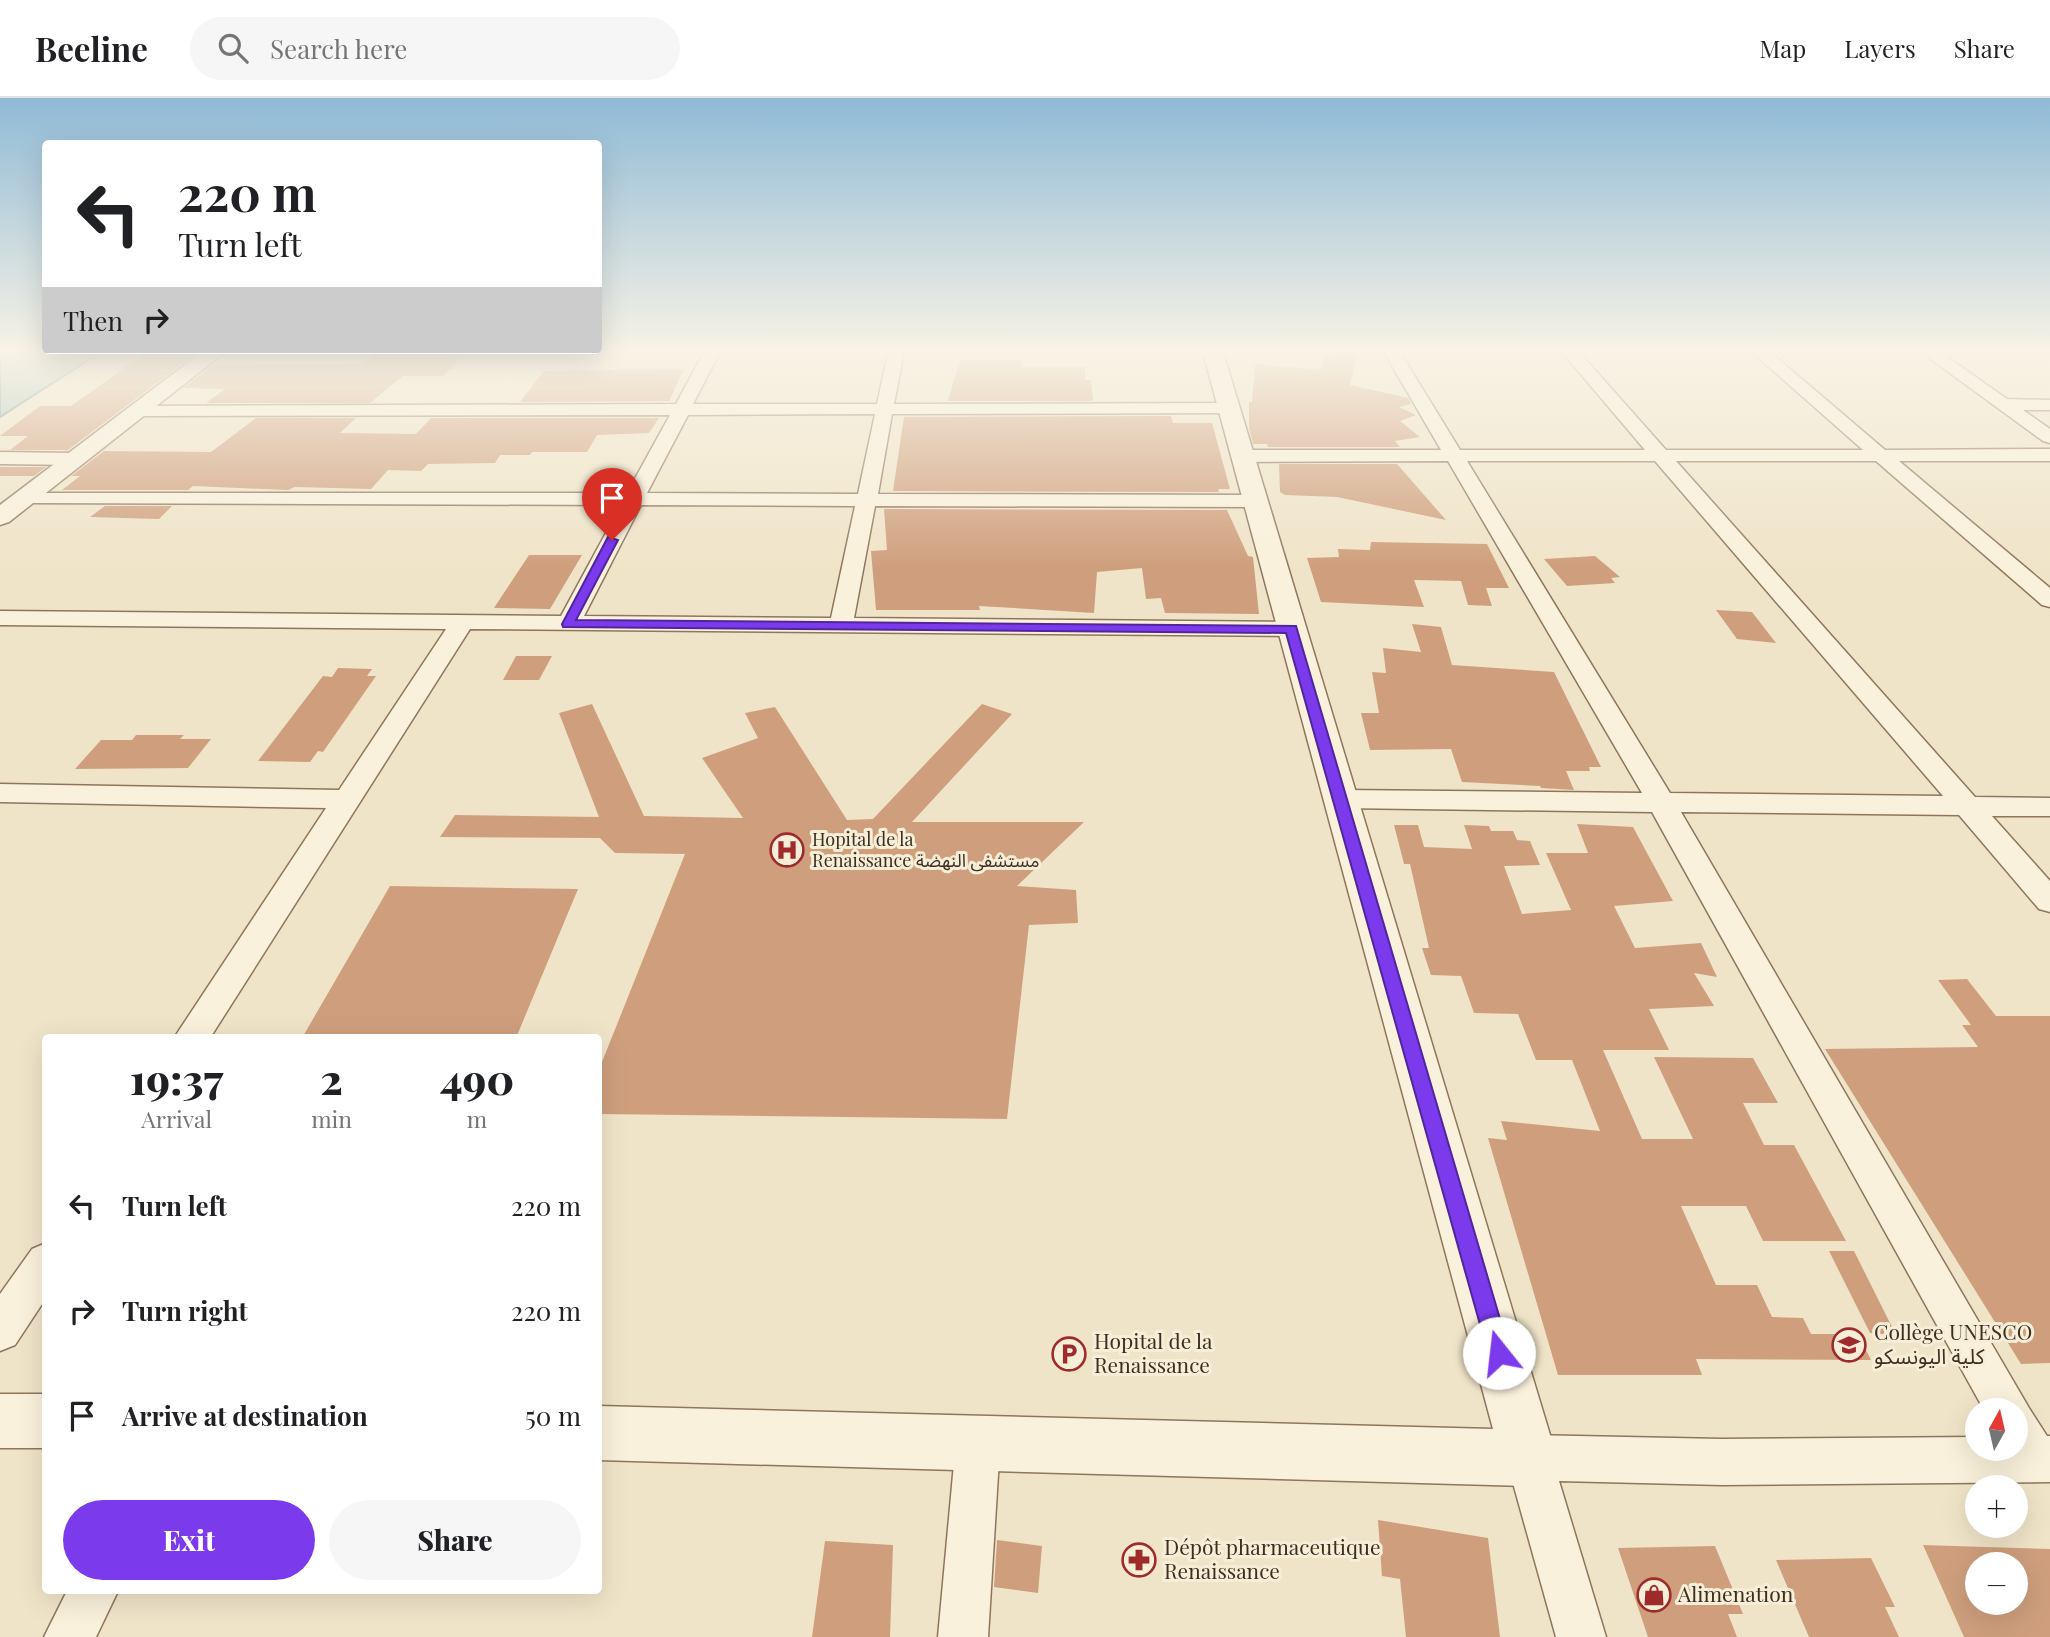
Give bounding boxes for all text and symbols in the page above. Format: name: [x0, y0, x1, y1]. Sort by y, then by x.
search box: [190, 17, 680, 80]
text: Beeline: [35, 26, 148, 70]
icon: search: [214, 29, 252, 67]
text: Search here: [270, 31, 407, 66]
text: Map: [1760, 32, 1806, 64]
text: Layers: [1844, 32, 1916, 64]
text: Share: [1954, 32, 2015, 64]
text: 220 m: [178, 159, 317, 224]
icon: left: [63, 168, 154, 259]
text: Turn left: [178, 222, 302, 265]
icon: right: [137, 301, 175, 339]
text: Then: [63, 303, 123, 338]
pin: [582, 468, 642, 540]
icon: arrive: [593, 479, 631, 517]
place label: Hopital de la Renaissance مستشفى النهضة: [812, 827, 1039, 872]
hospital icon: Hopital de la Renaissance مستشفى النهضة: [768, 831, 806, 869]
text: 19:37: [130, 1050, 223, 1106]
text: 2: [320, 1050, 343, 1106]
text: 490: [440, 1050, 514, 1106]
text: Arrival: [141, 1103, 212, 1134]
text: min: [311, 1103, 352, 1134]
text: m: [467, 1103, 487, 1134]
icon: left: [63, 1187, 101, 1225]
text: Turn left: [122, 1188, 227, 1223]
text: 220 m: [511, 1188, 581, 1223]
icon: right: [63, 1292, 101, 1330]
text: Turn right: [122, 1293, 248, 1328]
text: 220 m: [511, 1293, 581, 1328]
position arrow: [1462, 1316, 1536, 1390]
place label: Collège UNESCO كلية اليونسكو: [1874, 1317, 2032, 1369]
place label: Hopital de la Renaissance: [1094, 1326, 1213, 1378]
school or university icon: Collège UNESCO كلية اليونسكو: [1830, 1326, 1868, 1364]
parking icon: Hopital de la Renaissance: [1050, 1335, 1088, 1373]
icon: arrive: [63, 1397, 101, 1435]
text: Arrive at destination: [122, 1398, 368, 1433]
text: 50 m: [525, 1398, 581, 1433]
north arrow: [1965, 1398, 2028, 1461]
map controls: [1965, 1398, 2028, 1615]
button: +: [1965, 1475, 2028, 1538]
button: Exit: [63, 1500, 315, 1580]
button: Share: [329, 1500, 581, 1580]
place label: Dépôt pharmaceutique Renaissance: [1164, 1532, 1381, 1584]
pharmacy icon: Dépôt pharmaceutique Renaissance: [1120, 1541, 1158, 1579]
button: −: [1965, 1552, 2028, 1615]
shop icon: Alimenation: [1635, 1576, 1673, 1614]
place label: Alimenation: [1677, 1579, 1794, 1607]

